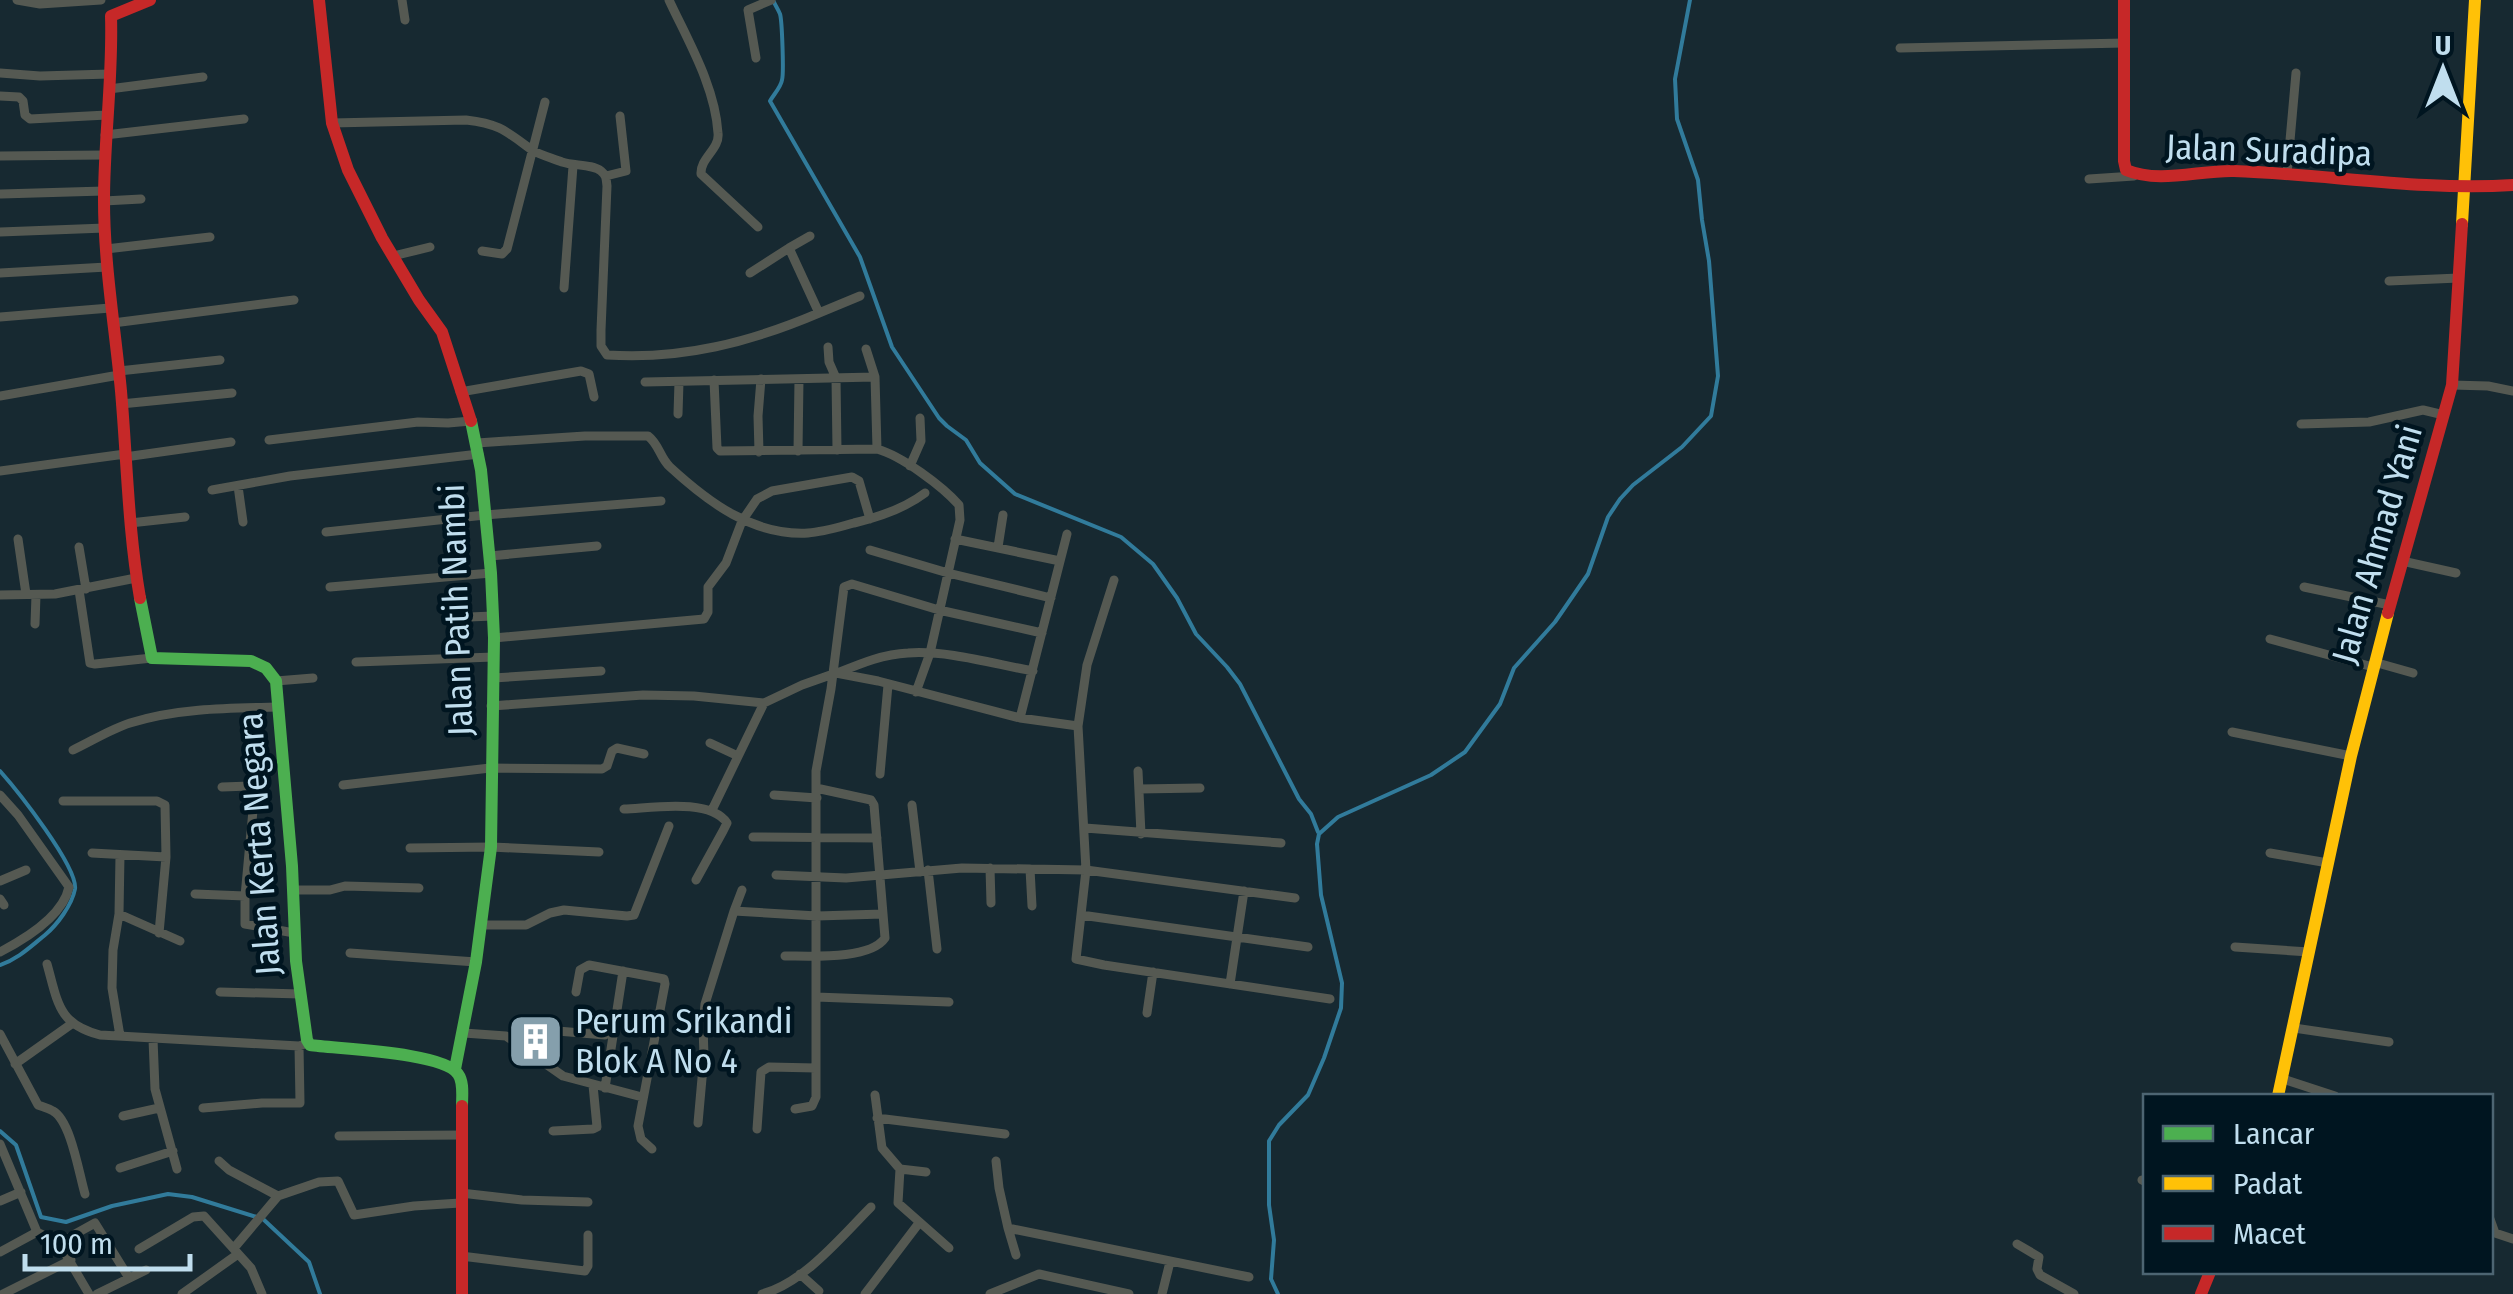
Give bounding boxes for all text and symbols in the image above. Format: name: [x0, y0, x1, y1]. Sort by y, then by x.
north arrow: [2393, 20, 2493, 120]
text: U: [2435, 29, 2451, 62]
street label: Jalan Suradipa: [2165, 125, 2373, 175]
street label: Jalan Ahmad Yani: [2323, 420, 2431, 668]
street label: Jalan Patih Nambi: [431, 483, 481, 737]
street label: Jalan Kerta Negara: [229, 711, 289, 977]
place label: Perum Srikandi Blok A No 4: [575, 1000, 793, 1082]
building icon: Perum Srikandi Blok A No 4: [506, 1011, 566, 1071]
legend: [2143, 1094, 2493, 1274]
text: Lancar: [2233, 1116, 2315, 1152]
text: Padat: [2233, 1166, 2303, 1202]
scale bar: [25, 1209, 190, 1271]
text: Macet: [2233, 1216, 2306, 1252]
text: 100 m: [40, 1226, 113, 1262]

